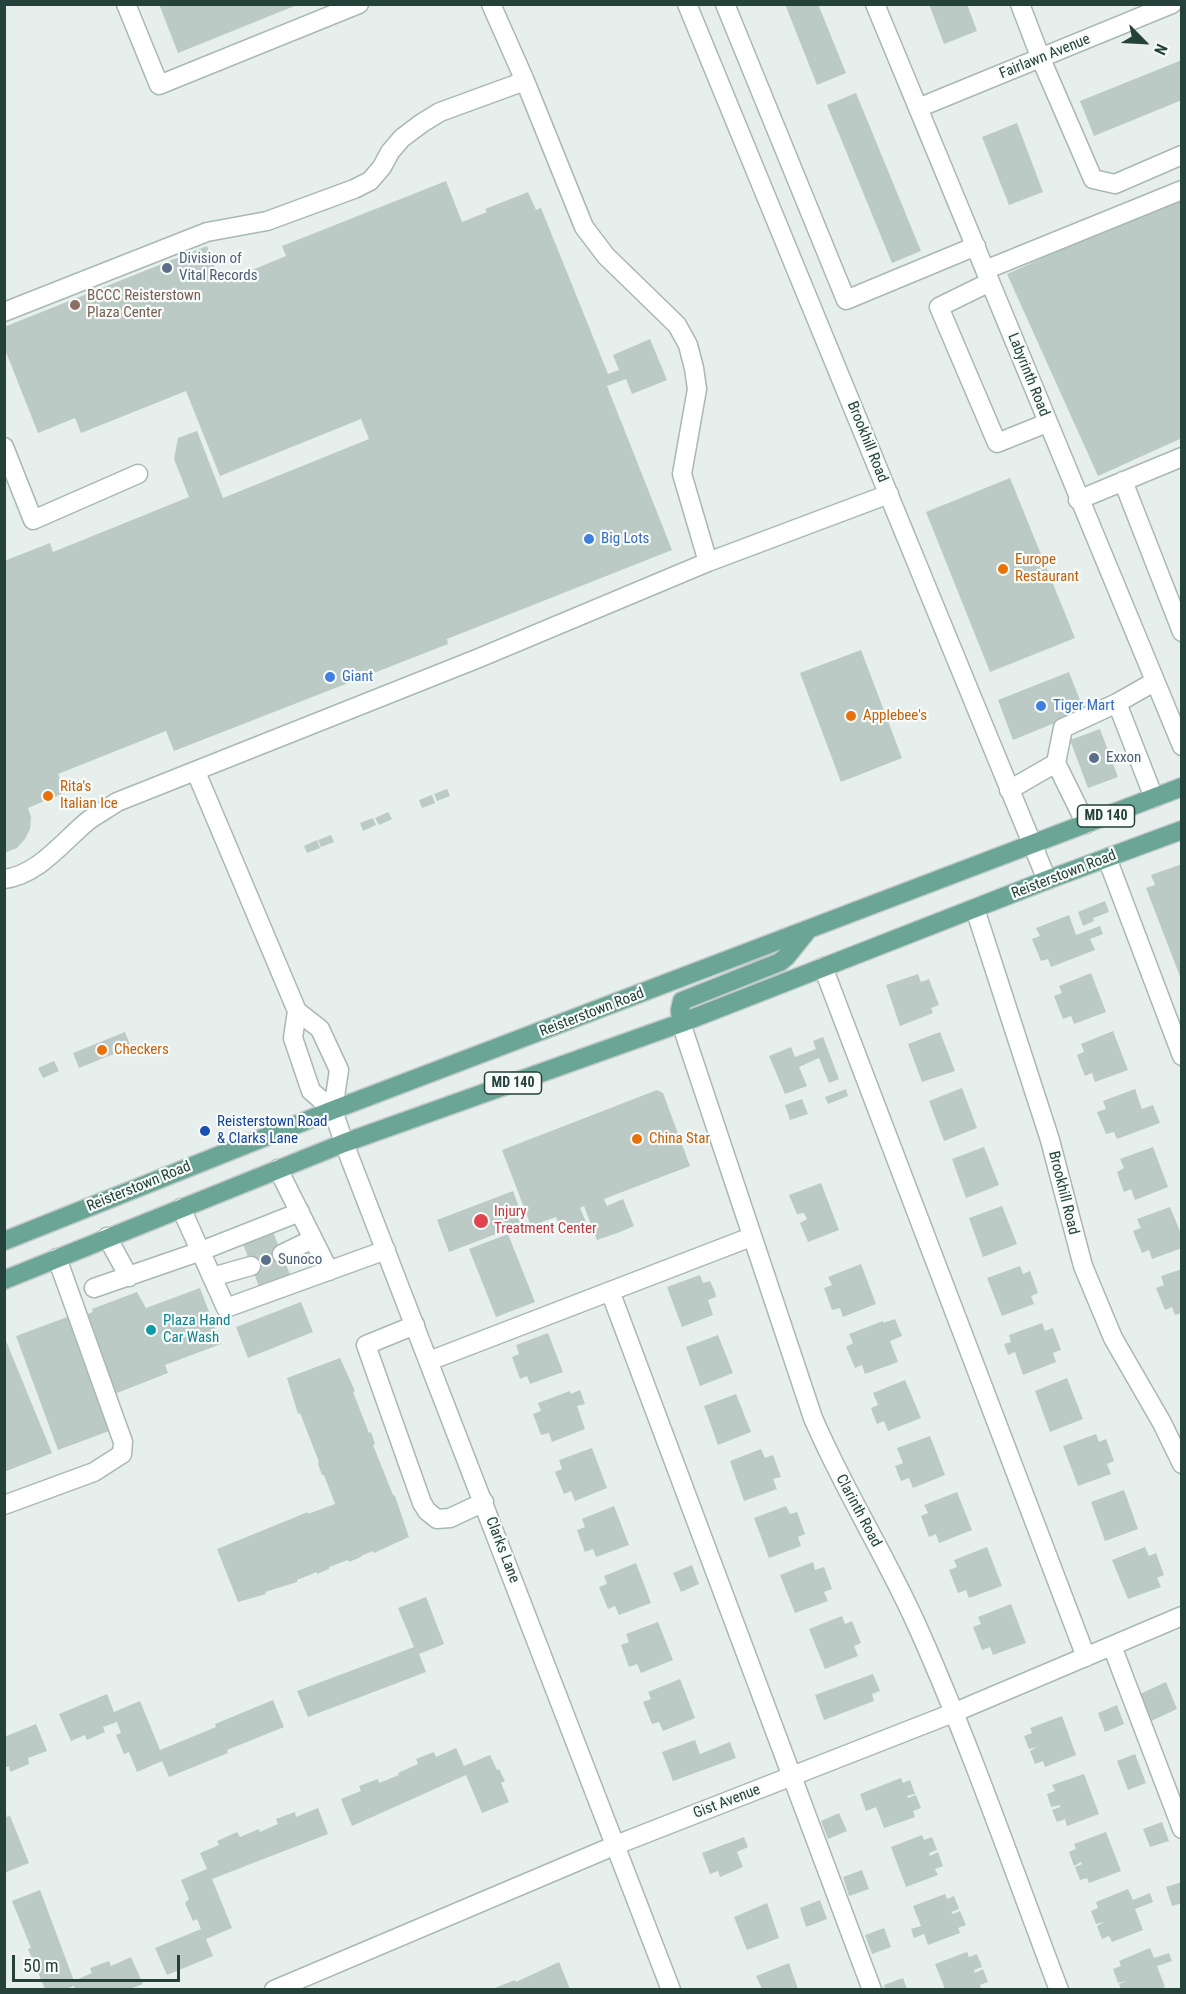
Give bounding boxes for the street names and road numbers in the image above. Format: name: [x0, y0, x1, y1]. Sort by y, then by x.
street label: Fairlawn Avenue: [997, 31, 1093, 83]
street label: Labyrinth Road: [1003, 331, 1053, 419]
street label: Brookhill Road: [843, 399, 891, 485]
road number: MD 140: [1078, 805, 1134, 827]
street label: Reisterstown Road: [1009, 847, 1119, 903]
street label: Reisterstown Road: [537, 985, 647, 1041]
road number: MD 140: [484, 1072, 542, 1094]
street label: Brookhill Road: [1044, 1149, 1082, 1237]
street label: Reisterstown Road: [84, 1158, 194, 1216]
street label: Clarinth Road: [831, 1472, 885, 1550]
street label: Clarks Lane: [481, 1514, 523, 1586]
street label: Gist Avenue: [691, 1781, 763, 1823]

